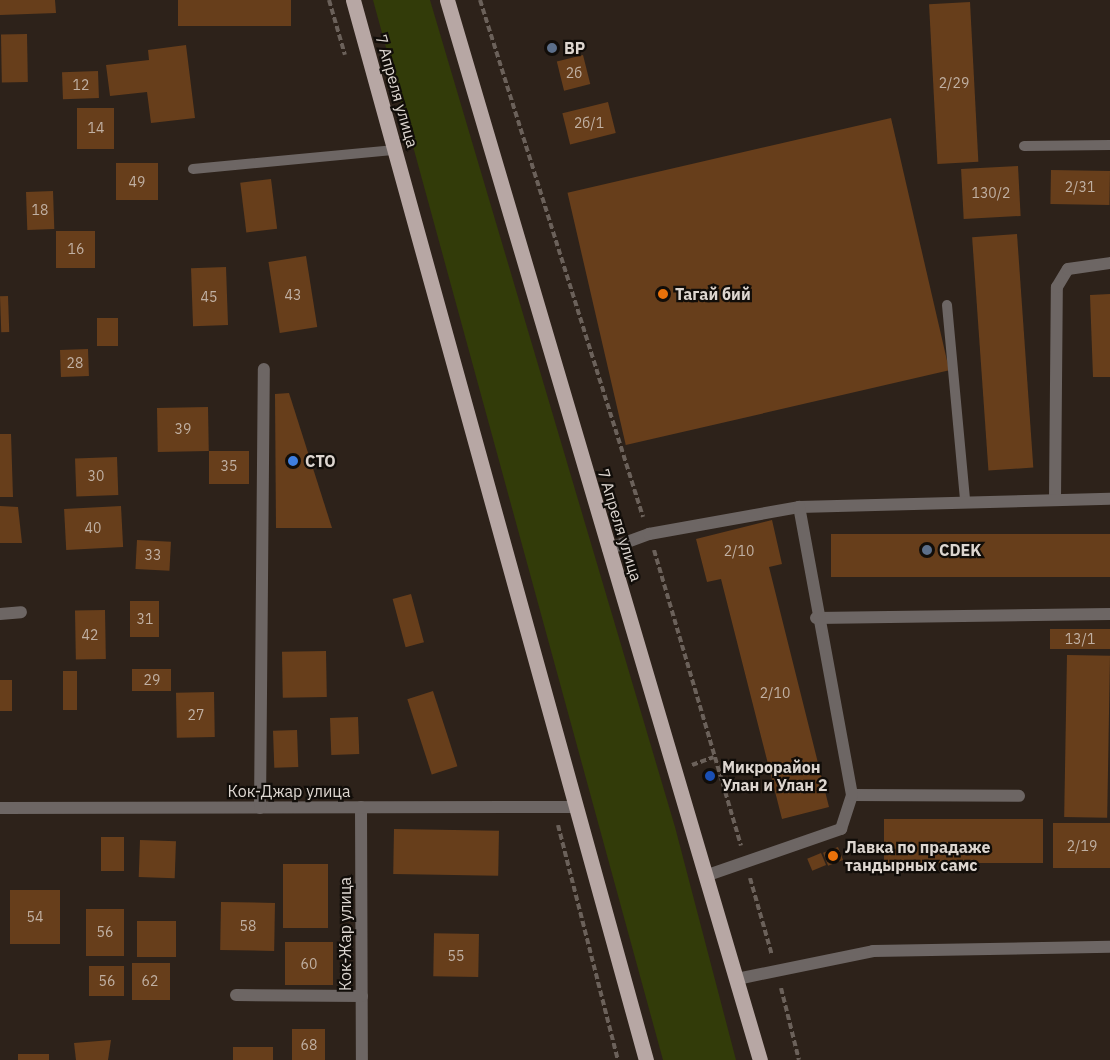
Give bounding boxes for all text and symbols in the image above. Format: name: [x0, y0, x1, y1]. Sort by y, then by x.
street label: 7 Апреля улица: [372, 32, 422, 150]
place label: BP: [564, 38, 585, 58]
marker: BP: [545, 41, 559, 55]
house number: 2б: [566, 65, 582, 81]
house number: 2/29: [939, 75, 969, 91]
house number: 12: [73, 77, 89, 93]
house number: 2б/1: [574, 115, 604, 131]
house number: 14: [88, 120, 104, 136]
house number: 49: [129, 174, 145, 190]
house number: 2/31: [1065, 179, 1095, 195]
house number: 130/2: [972, 185, 1010, 201]
house number: 18: [32, 202, 48, 218]
house number: 16: [68, 241, 84, 257]
place label: Тагай бий: [675, 284, 751, 304]
house number: 43: [285, 287, 301, 303]
marker: Тагай бий: [656, 287, 670, 301]
house number: 45: [201, 289, 217, 305]
house number: 28: [67, 355, 83, 371]
house number: 39: [175, 421, 191, 437]
place label: СТО: [305, 451, 336, 471]
marker: СТО: [286, 454, 300, 468]
house number: 35: [221, 458, 237, 474]
street label: 7 Апреля улица: [594, 466, 646, 584]
house number: 30: [88, 468, 104, 484]
house number: 40: [85, 520, 101, 536]
place label: CDEK: [939, 540, 981, 560]
house number: 2/10: [724, 543, 754, 559]
marker: CDEK: [920, 543, 934, 557]
house number: 33: [145, 547, 161, 563]
house number: 31: [137, 611, 153, 627]
house number: 42: [82, 627, 98, 643]
house number: 13/1: [1065, 631, 1095, 647]
house number: 29: [144, 672, 160, 688]
house number: 2/10: [760, 685, 790, 701]
house number: 27: [188, 707, 204, 723]
place label: Микрорайон Улан и Улан 2: [722, 757, 828, 795]
marker: Микрорайон Улан и Улан 2: [703, 769, 717, 783]
street label: Кок-Джар улица: [228, 781, 350, 801]
place label: Лавка по прадаже тандырных самс: [845, 837, 990, 875]
house number: 2/19: [1067, 838, 1097, 854]
marker: Лавка по прадаже тандырных самс: [826, 849, 840, 863]
street label: Кок-Жар улица: [335, 877, 355, 991]
house number: 54: [27, 909, 43, 925]
house number: 58: [240, 918, 256, 934]
house number: 56: [97, 924, 113, 940]
house number: 55: [448, 948, 464, 964]
house number: 60: [301, 956, 317, 972]
house number: 56: [99, 973, 115, 989]
house number: 62: [142, 973, 158, 989]
house number: 68: [301, 1037, 317, 1053]

